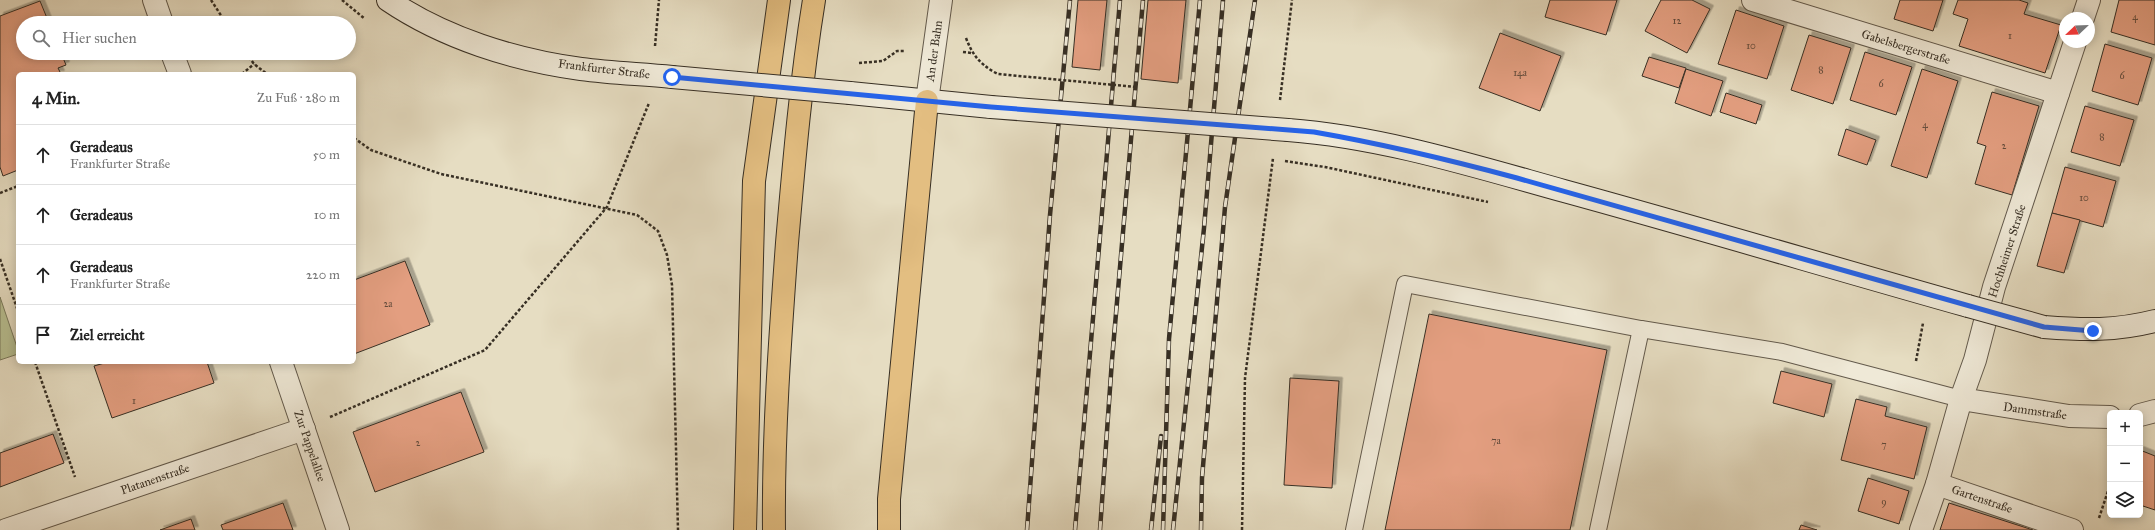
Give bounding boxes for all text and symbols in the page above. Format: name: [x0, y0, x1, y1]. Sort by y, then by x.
house number: 4: [2132, 11, 2138, 23]
north arrow: [2059, 12, 2095, 48]
house number: 12: [1673, 15, 1682, 27]
search box: [16, 16, 356, 60]
street label: An der Bahn: [923, 19, 945, 83]
icon: search: [30, 27, 52, 49]
street label: Gabelsbergerstraße: [1860, 27, 1952, 68]
text: Hier suchen: [62, 29, 137, 47]
house number: 1: [2008, 30, 2012, 42]
house number: 10: [1746, 40, 1756, 52]
street label: Frankfurter Straße: [557, 56, 651, 82]
house number: 8: [1818, 64, 1824, 76]
house number: 14a: [1513, 67, 1528, 79]
route start: [663, 68, 681, 86]
house number: 6: [2119, 70, 2125, 82]
house number: 6: [1878, 78, 1884, 90]
text: 4 Min.: [32, 88, 80, 109]
text: Zu Fuß · 280 m: [257, 90, 340, 106]
house number: 4: [1922, 119, 1928, 131]
house number: 8: [2099, 131, 2105, 143]
text: Geradeaus: [70, 138, 133, 156]
house number: 2: [2002, 140, 2007, 152]
icon: ahead: [32, 144, 54, 166]
text: 50 m: [313, 147, 340, 163]
text: Frankfurter Straße: [70, 156, 170, 172]
house number: 10: [2079, 192, 2089, 204]
street label: Hochheimer Straße: [1985, 203, 2029, 299]
icon: ahead: [32, 204, 54, 226]
text: Geradeaus: [70, 206, 133, 224]
text: 10 m: [314, 207, 340, 223]
text: Geradeaus: [70, 258, 133, 276]
icon: ahead: [32, 264, 54, 286]
text: 220 m: [306, 267, 340, 283]
text: Frankfurter Straße: [70, 276, 170, 292]
house number: 2a: [383, 298, 393, 310]
route end: [2084, 322, 2102, 340]
icon: arrive: [32, 324, 54, 346]
text: Ziel erreicht: [70, 326, 145, 344]
house number: 1: [132, 395, 136, 407]
street label: Dammstraße: [2002, 400, 2068, 422]
street label: Zur Pappelallee: [291, 409, 329, 483]
map controls: [2107, 410, 2143, 518]
button: +: [2107, 410, 2143, 446]
house number: 7a: [1491, 435, 1502, 447]
house number: 2: [416, 437, 421, 449]
house number: 7: [1881, 439, 1887, 451]
button: −: [2107, 446, 2143, 482]
street label: Platanenstraße: [119, 461, 191, 497]
street label: Gartenstraße: [1950, 482, 2014, 516]
button: layers: [2107, 482, 2143, 518]
house number: 9: [1881, 496, 1887, 508]

